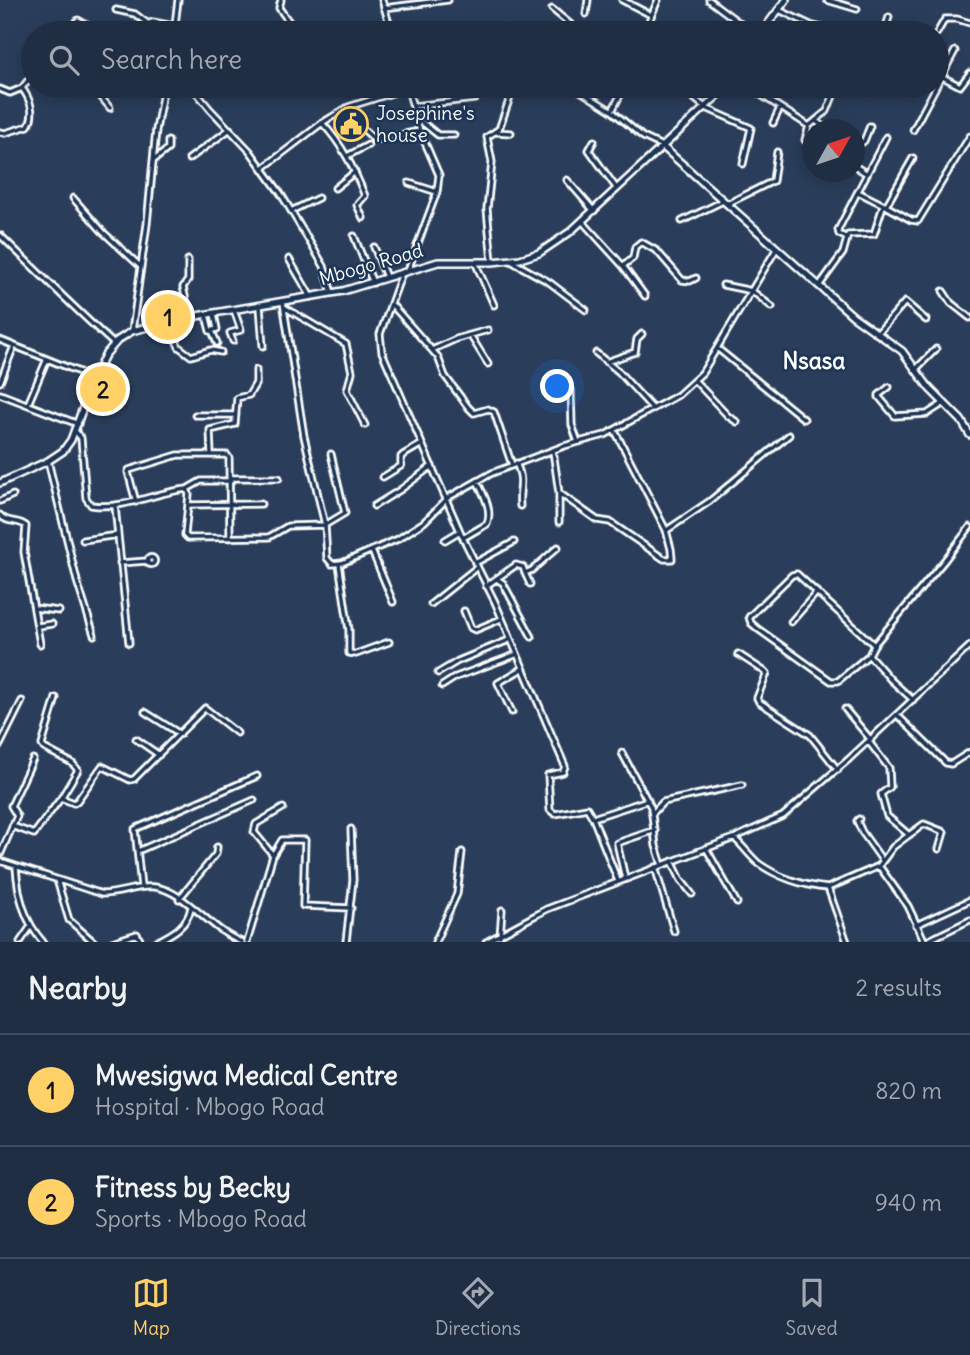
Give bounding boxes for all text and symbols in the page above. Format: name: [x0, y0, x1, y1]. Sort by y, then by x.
search box: [21, 21, 949, 98]
icon: search: [45, 41, 83, 79]
text: Search here: [101, 43, 242, 76]
place label: Josephine's house: [376, 101, 475, 147]
public building icon: Josephine's house: [332, 105, 370, 143]
north arrow: [802, 119, 865, 182]
street label: Mbogo Road: [316, 238, 426, 290]
pin: 1: [145, 291, 191, 343]
district label: Nsasa: [783, 346, 845, 375]
pin: 2: [80, 363, 126, 415]
your location: [540, 369, 574, 403]
text: Nearby: [28, 969, 128, 1007]
text: 2 results: [856, 973, 942, 1002]
text: Mwesigwa Medical Centre: [95, 1059, 398, 1092]
text: 1: [46, 1076, 56, 1105]
text: 820 m: [875, 1076, 942, 1105]
text: Hospital · Mbogo Road: [95, 1092, 325, 1121]
text: Fitness by Becky: [95, 1171, 291, 1204]
text: 2: [45, 1188, 57, 1217]
text: 940 m: [875, 1188, 942, 1217]
text: Sports · Mbogo Road: [95, 1204, 307, 1233]
tab: Map: [132, 1274, 170, 1340]
tab: Directions: [435, 1274, 521, 1340]
tab: Saved: [786, 1274, 838, 1340]

